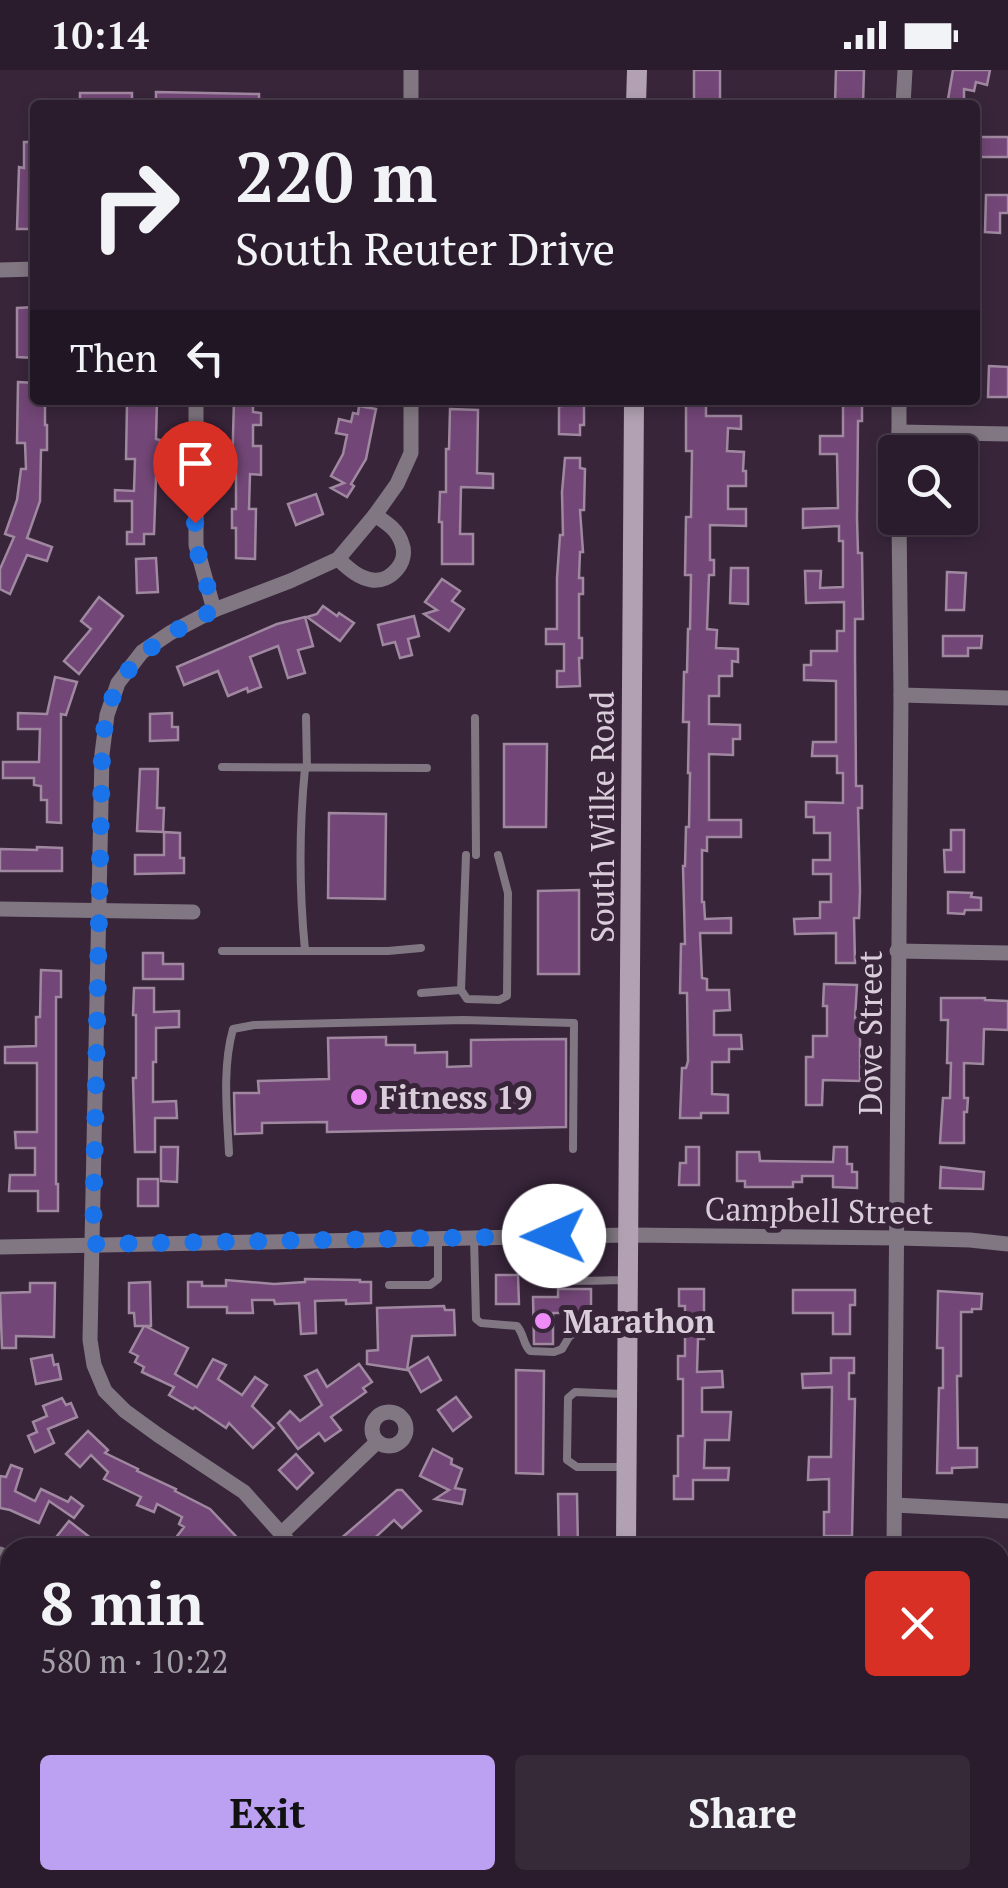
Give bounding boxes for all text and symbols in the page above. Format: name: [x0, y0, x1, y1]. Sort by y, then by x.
text: 10:14: [50, 10, 149, 60]
text: 220 m: [235, 129, 437, 222]
icon: right: [70, 140, 200, 270]
text: South Reuter Drive: [235, 218, 615, 278]
icon: left: [178, 330, 233, 385]
text: Then: [70, 333, 158, 383]
pin: [153, 421, 238, 524]
map controls: [878, 435, 978, 535]
button: search: [878, 435, 978, 535]
icon: arrive: [168, 436, 223, 491]
street label: South Wilke Road: [581, 691, 623, 943]
street label: Dove Street: [849, 951, 891, 1115]
place label: Fitness 19: [379, 1076, 532, 1118]
marker: Fitness 19: [348, 1086, 370, 1108]
position arrow: [502, 1184, 606, 1288]
street label: Campbell Street: [704, 1187, 934, 1233]
place label: Marathon: [563, 1300, 715, 1342]
marker: Marathon: [532, 1310, 554, 1332]
text: 8 min: [40, 1563, 204, 1642]
button: close: [865, 1571, 970, 1676]
text: 580 m · 10:22: [40, 1640, 228, 1682]
button: Exit: [40, 1755, 495, 1870]
button: Share: [515, 1755, 970, 1870]

